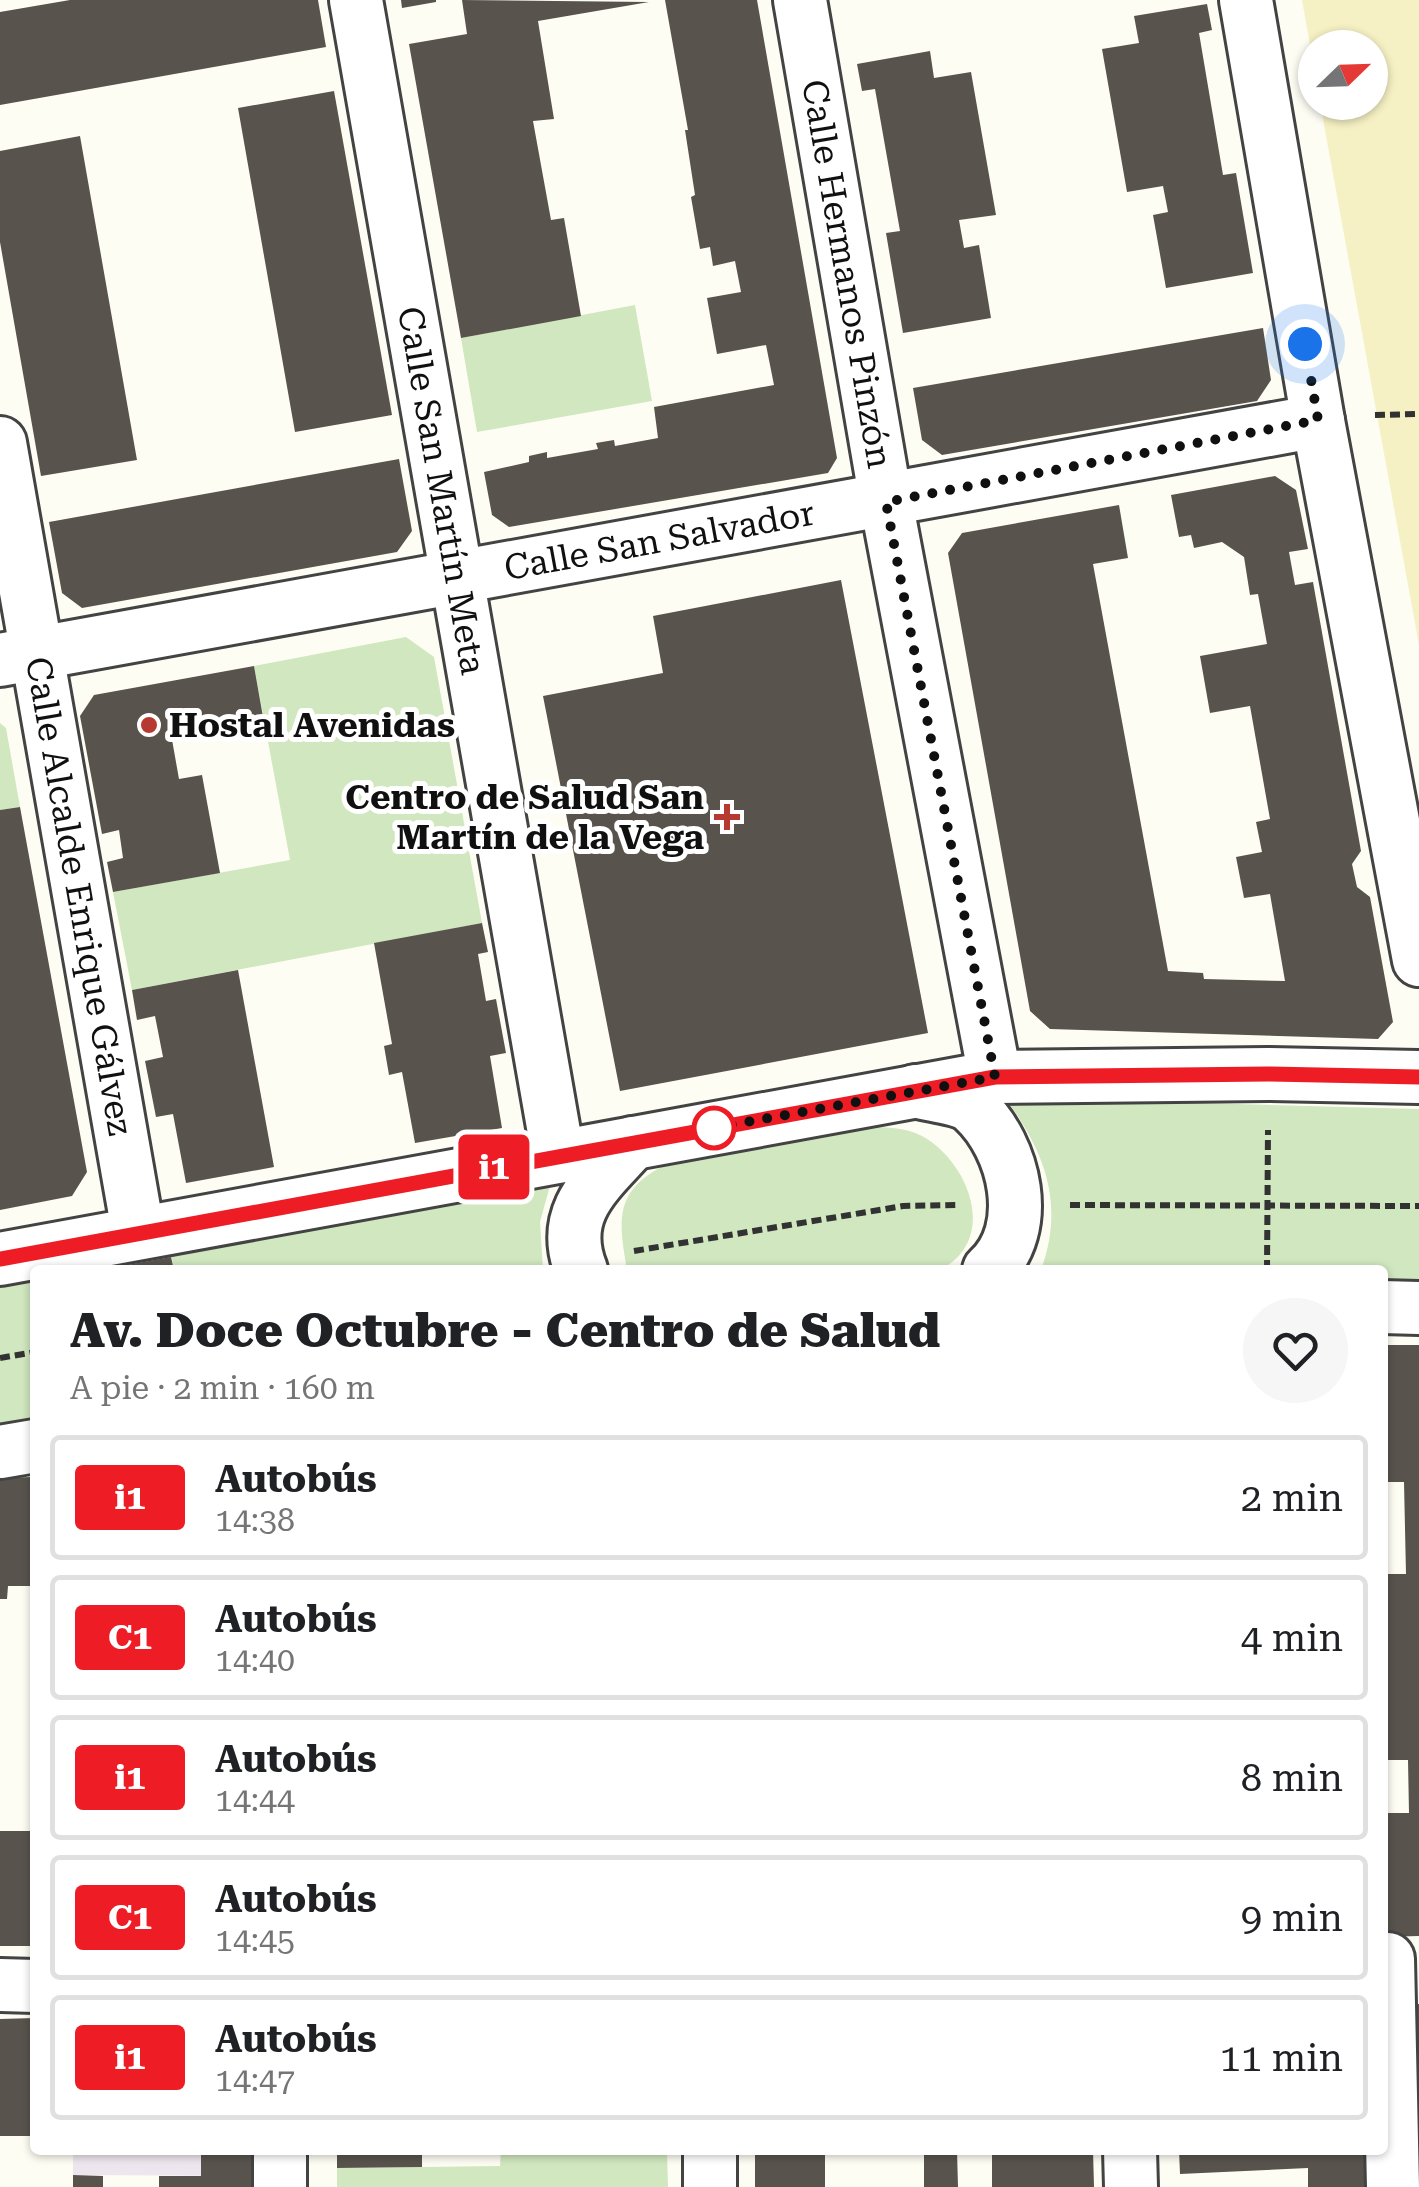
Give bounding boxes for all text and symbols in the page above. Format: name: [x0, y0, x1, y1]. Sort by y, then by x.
north arrow: [1298, 30, 1388, 120]
map controls: [1298, 30, 1388, 120]
street label: Calle Hermanos Pinzón: [793, 77, 900, 472]
street label: Calle San Martín Meta: [389, 303, 494, 678]
your location: [1280, 319, 1330, 369]
street label: Calle San Salvador: [501, 493, 818, 589]
street label: Calle Alcalde Enrique Gálvez: [17, 654, 141, 1139]
place label: Hostal Avenidas: [169, 705, 455, 746]
marker: Hostal Avenidas: [138, 714, 160, 736]
place label: Centro de Salud San Martín de la Vega: [345, 777, 704, 858]
marker: Centro de Salud San Martín de la Vega: [714, 804, 740, 830]
unlabelled marker: [693, 1107, 735, 1149]
line badge: i1: [449, 1134, 539, 1200]
text: i1: [478, 1147, 510, 1188]
button: heart: [1243, 1298, 1348, 1403]
text: Av. Doce Octubre - Centro de Salud: [70, 1303, 940, 1359]
text: A pie · 2 min · 160 m: [70, 1369, 375, 1407]
text: Autobús: [215, 1457, 377, 1501]
text: 2 min: [1241, 1476, 1343, 1520]
text: i1: [114, 1477, 146, 1518]
text: 14:38: [215, 1501, 295, 1539]
text: Autobús: [215, 1597, 377, 1641]
text: 4 min: [1241, 1616, 1343, 1660]
text: C1: [108, 1617, 152, 1658]
text: 14:40: [215, 1641, 295, 1679]
text: Autobús: [215, 1737, 377, 1781]
text: 8 min: [1241, 1756, 1343, 1800]
text: i1: [114, 1757, 146, 1798]
text: 14:44: [215, 1781, 295, 1819]
text: Autobús: [215, 1877, 377, 1921]
text: 9 min: [1241, 1896, 1343, 1940]
text: C1: [108, 1897, 152, 1938]
text: 14:45: [215, 1921, 295, 1959]
text: Autobús: [215, 2017, 377, 2061]
text: 11 min: [1220, 2036, 1343, 2080]
text: i1: [114, 2037, 146, 2078]
text: 14:47: [215, 2061, 295, 2099]

